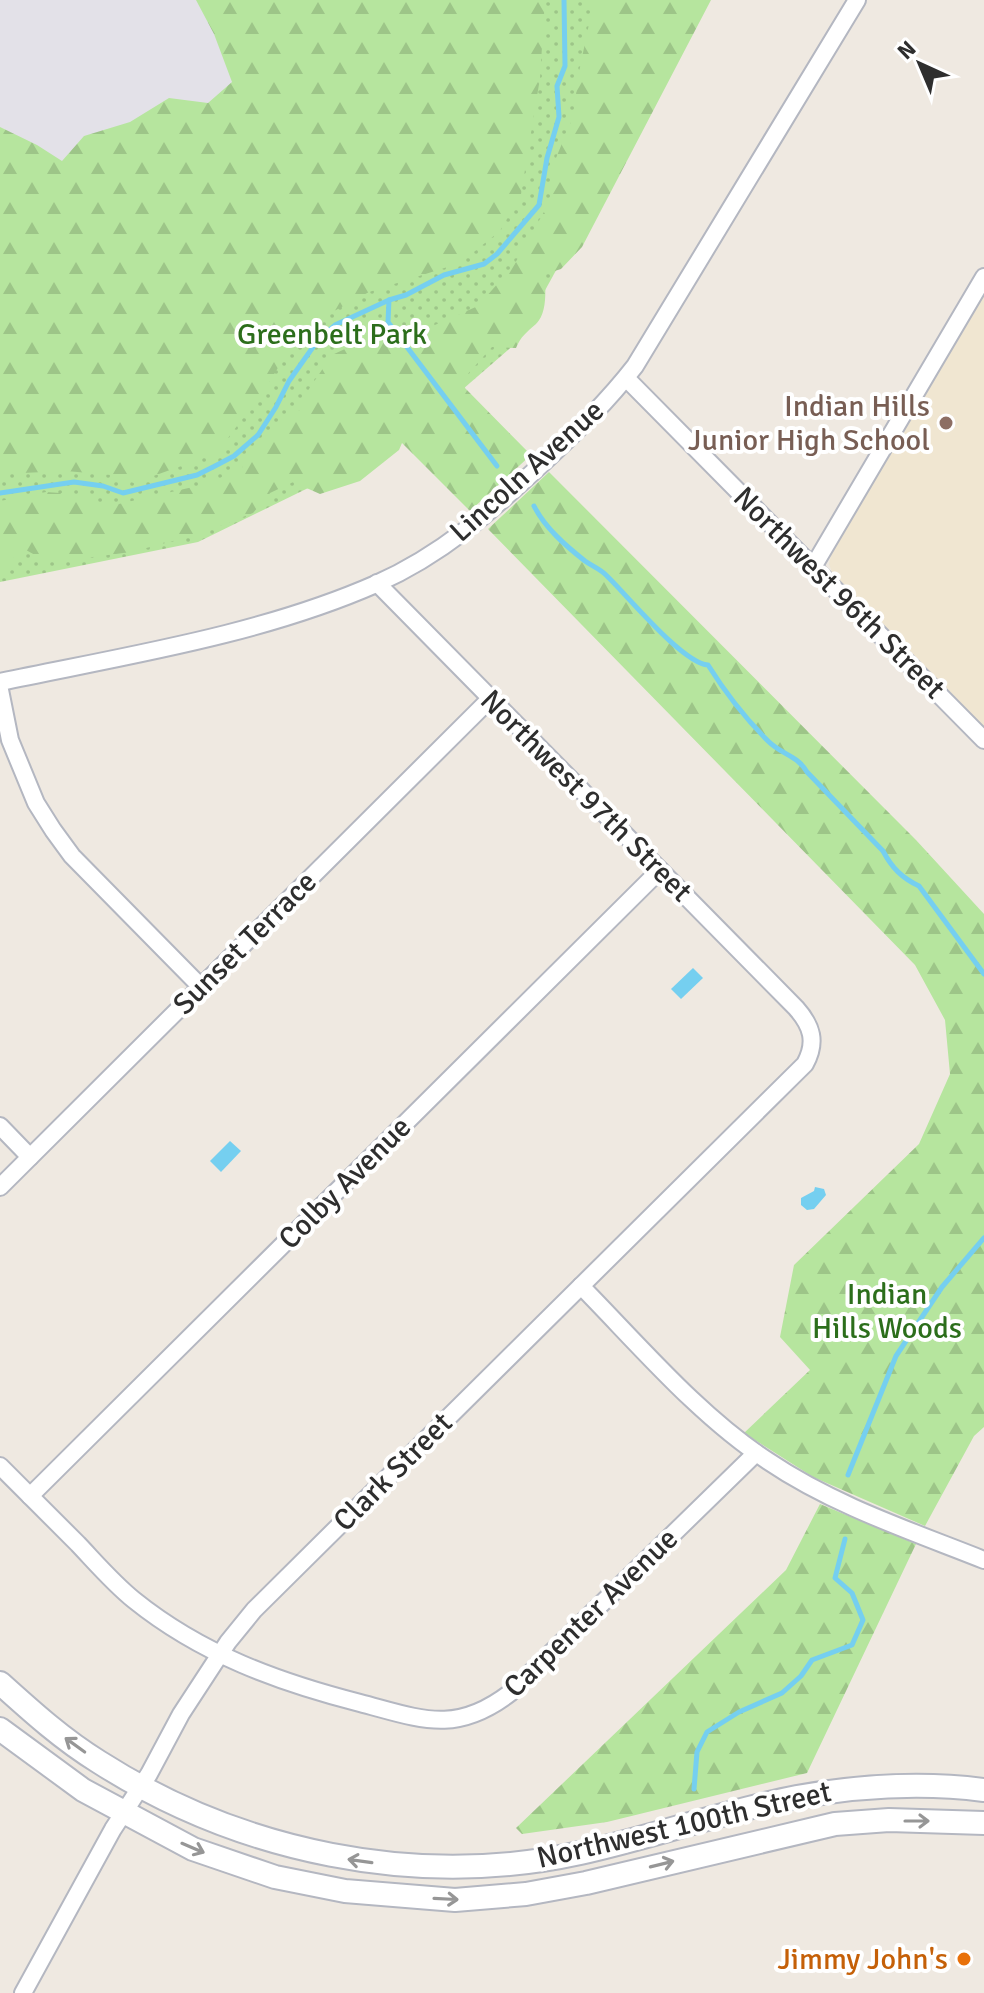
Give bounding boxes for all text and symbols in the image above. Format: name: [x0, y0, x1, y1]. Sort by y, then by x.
north arrow: [880, 24, 960, 104]
text: N: [892, 35, 921, 65]
park label: Greenbelt Park: [237, 316, 427, 353]
place label: Indian Hills Junior High School: [688, 388, 930, 459]
street label: Lincoln Avenue: [442, 392, 612, 550]
marker: Indian Hills Junior High School: [937, 414, 955, 432]
street label: Northwest 96th Street: [725, 479, 953, 707]
street label: Northwest 97th Street: [472, 682, 700, 910]
street label: Sunset Terrace: [165, 863, 325, 1023]
street label: Colby Avenue: [271, 1109, 419, 1257]
park label: Indian Hills Woods: [812, 1276, 962, 1347]
street label: Clark Street: [326, 1405, 460, 1539]
street label: Carpenter Avenue: [496, 1520, 686, 1706]
one-way arrow: [64, 1737, 86, 1753]
street label: Northwest 100th Street: [533, 1773, 835, 1877]
one-way arrow: [903, 1813, 930, 1829]
one-way arrow: [180, 1841, 205, 1856]
one-way arrow: [348, 1852, 373, 1867]
one-way arrow: [648, 1856, 674, 1871]
one-way arrow: [432, 1891, 459, 1906]
place label: Jimmy John's: [777, 1941, 948, 1978]
marker: Jimmy John's: [955, 1950, 973, 1968]

